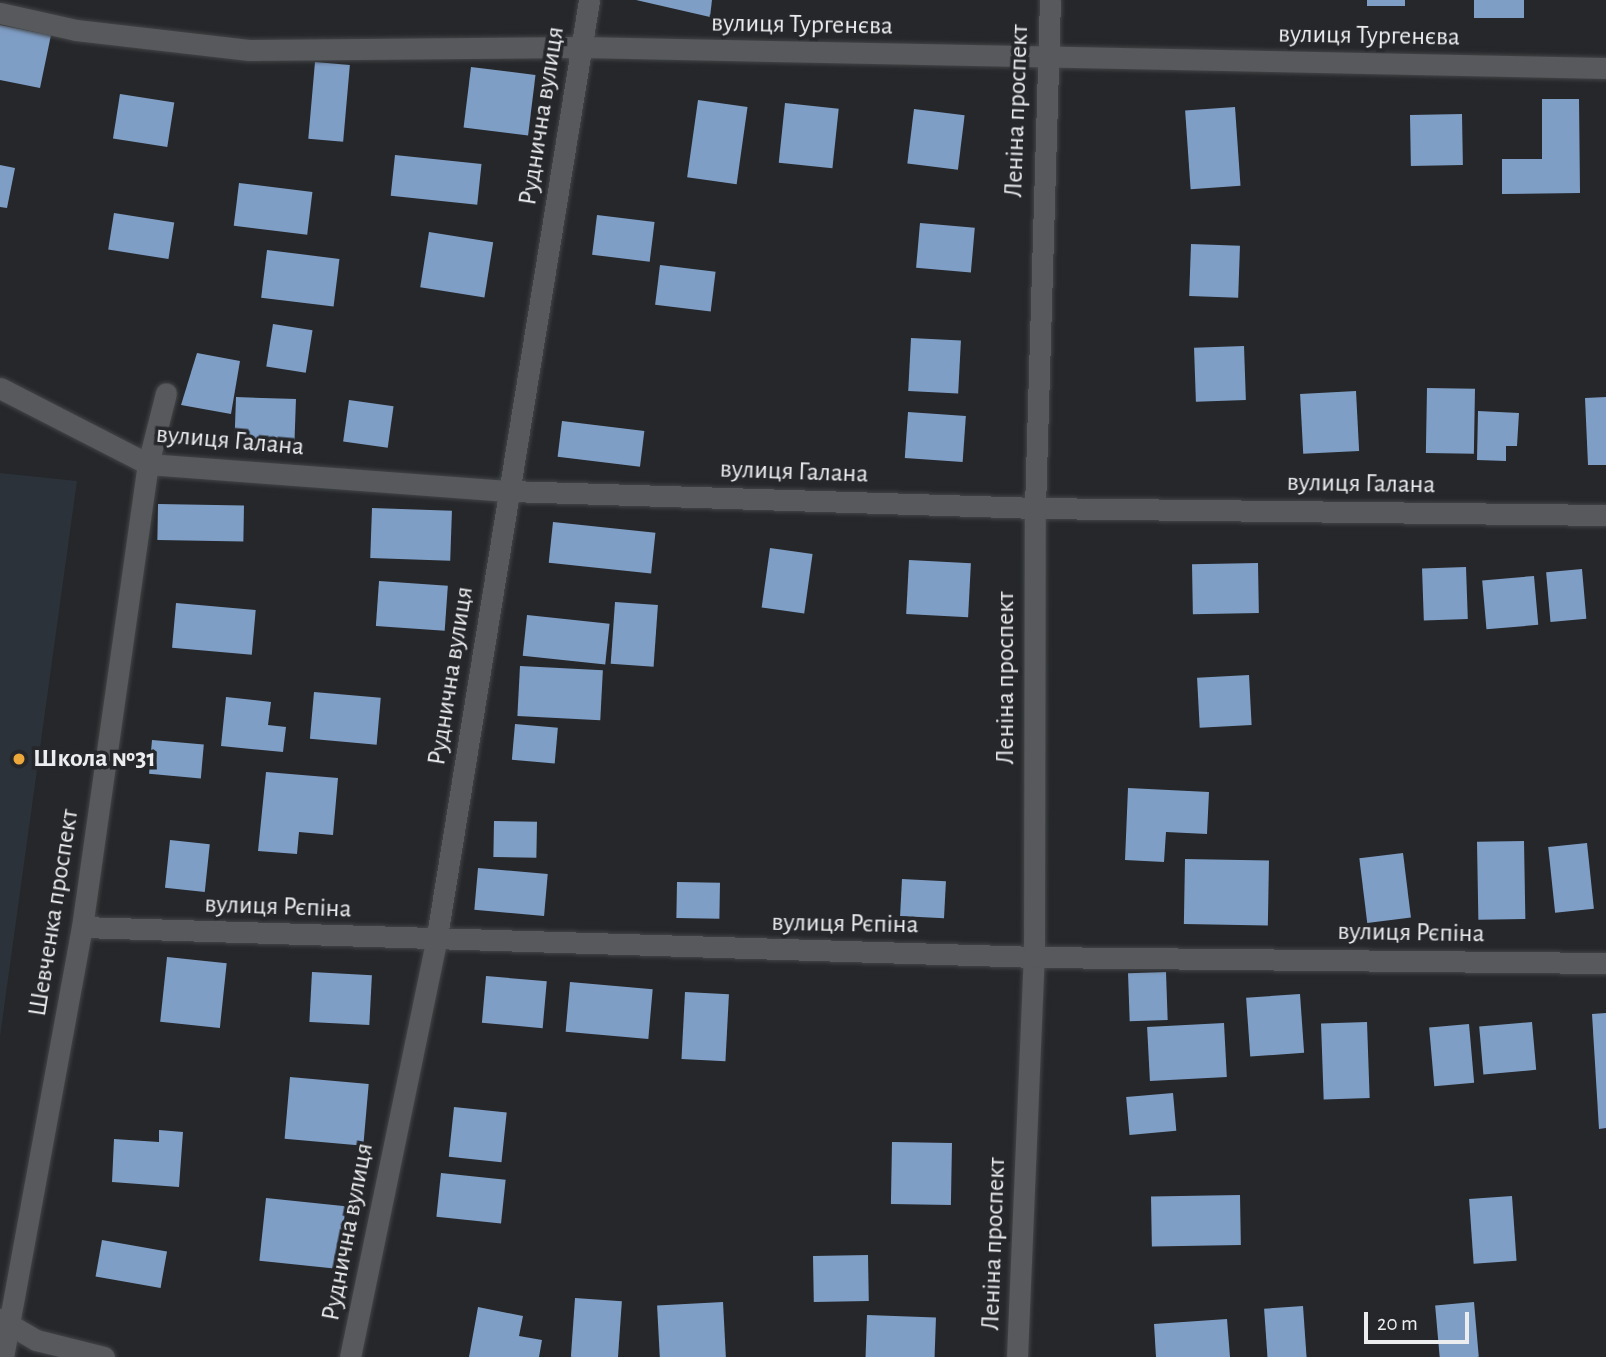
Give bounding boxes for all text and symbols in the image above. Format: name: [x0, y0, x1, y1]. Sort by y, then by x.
street label: вулиця Тургенєва: [711, 8, 893, 42]
street label: вулиця Тургенєва: [1278, 19, 1460, 53]
street label: Руднична вулиця: [512, 24, 572, 208]
street label: Леніна проспект: [998, 24, 1036, 198]
street label: вулиця Галана: [155, 419, 305, 463]
street label: вулиця Галана: [719, 454, 869, 490]
street label: вулиця Галана: [1286, 467, 1436, 501]
street label: Руднична вулиця: [421, 584, 481, 768]
street label: Леніна проспект: [990, 591, 1022, 765]
place label: Школа №31: [33, 743, 156, 775]
marker: Школа №31: [11, 751, 27, 767]
street label: Шевченка проспект: [22, 807, 86, 1019]
street label: вулиця Рєпіна: [204, 889, 352, 925]
street label: вулиця Рєпіна: [771, 907, 919, 941]
street label: вулиця Рєпіна: [1337, 916, 1485, 950]
street label: Руднична вулиця: [315, 1140, 381, 1324]
street label: Леніна проспект: [975, 1157, 1013, 1331]
scale bar: [1368, 1298, 1473, 1342]
text: 20 m: [1377, 1313, 1418, 1334]

